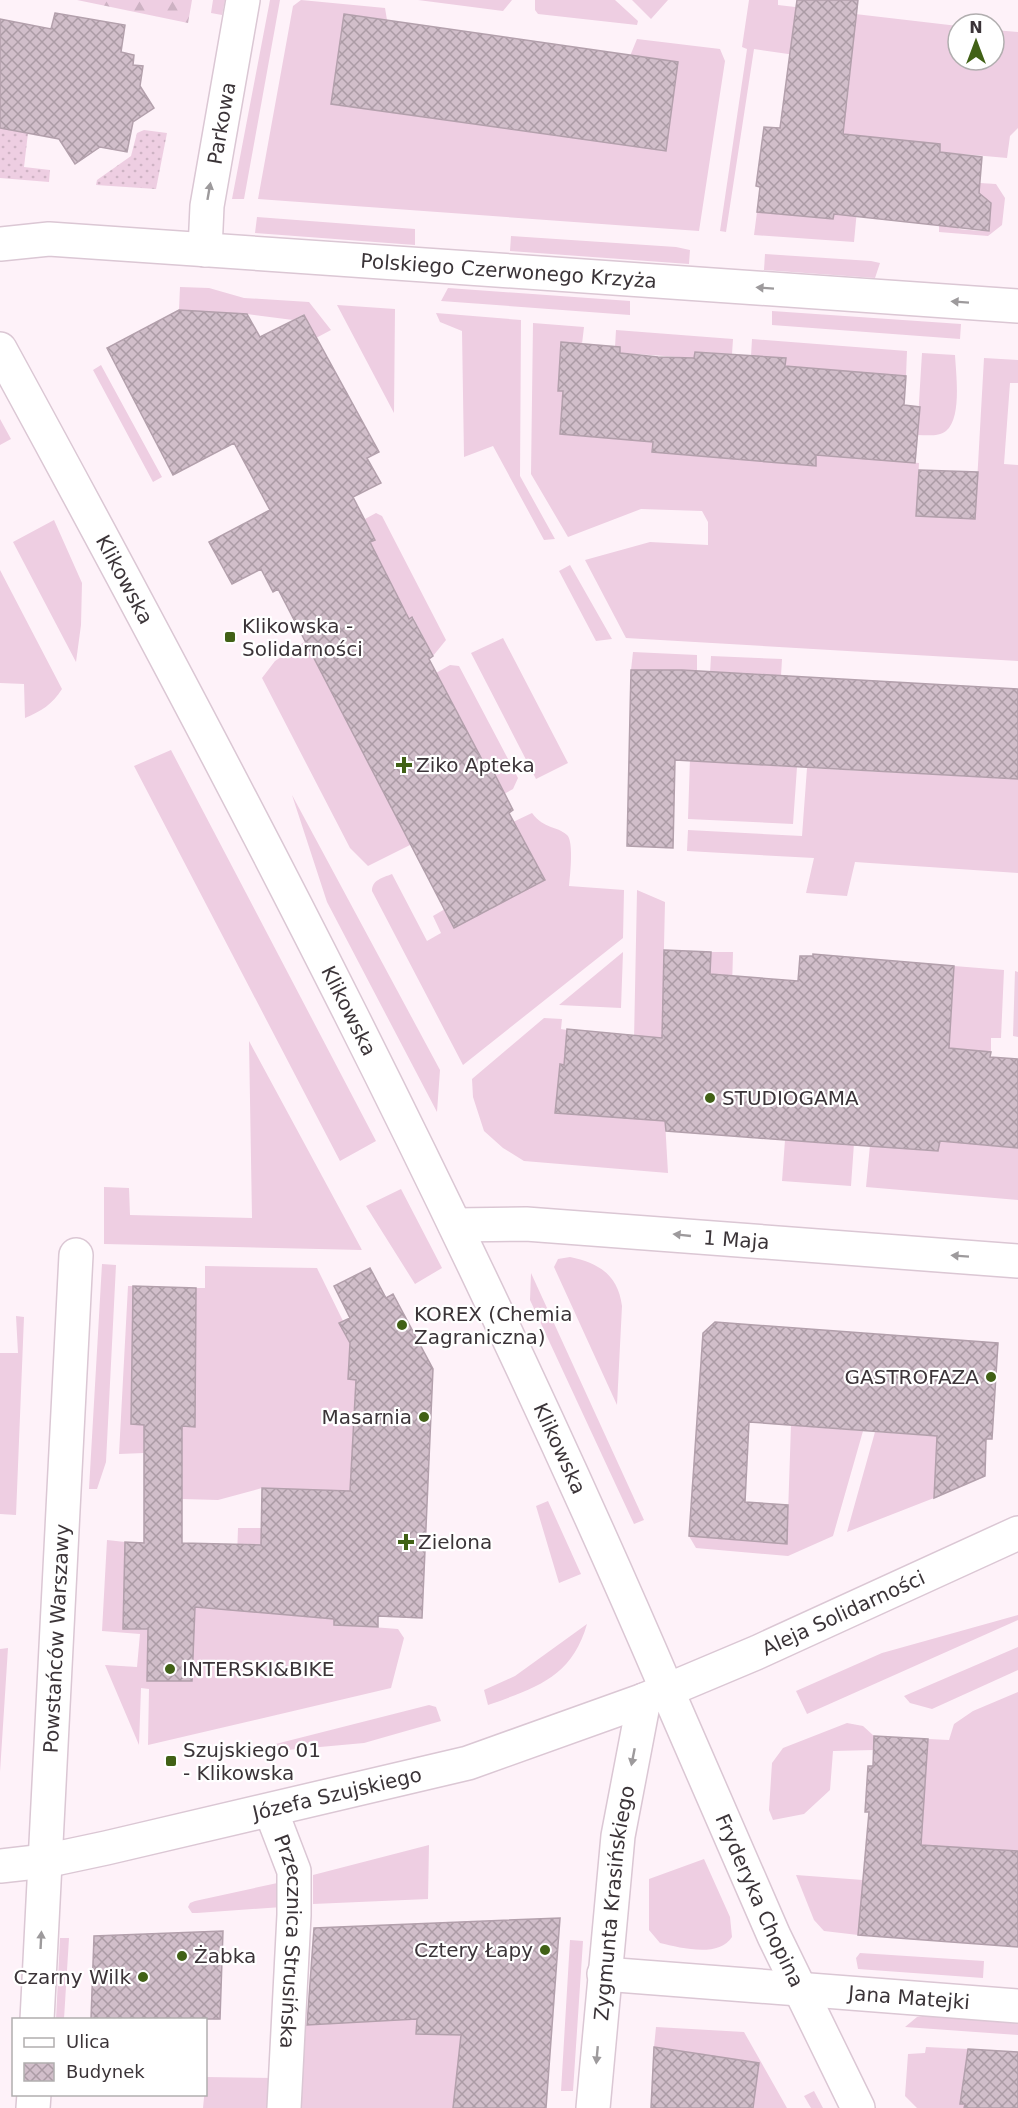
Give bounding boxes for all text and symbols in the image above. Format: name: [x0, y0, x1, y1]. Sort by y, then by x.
north arrow: [946, 12, 1006, 72]
text: N: [969, 18, 983, 37]
street label: Parkowa: [202, 80, 240, 166]
one-way arrow: [205, 182, 214, 201]
street label: Polskiego Czerwonego Krzyża: [360, 249, 658, 293]
one-way arrow: [756, 283, 775, 293]
one-way arrow: [950, 297, 969, 306]
street label: Klikowska: [91, 531, 158, 628]
place label: Klikowska - Solidarności: [242, 614, 363, 661]
marker: Klikowska - Solidarności: [223, 630, 237, 644]
place label: Ziko Apteka: [416, 753, 535, 777]
marker: Ziko Apteka: [397, 758, 411, 772]
street label: Klikowska: [316, 962, 382, 1060]
place label: STUDIOGAMA: [722, 1086, 859, 1110]
marker: STUDIOGAMA: [703, 1091, 717, 1105]
street label: 1 Maja: [702, 1225, 770, 1254]
one-way arrow: [672, 1230, 691, 1240]
one-way arrow: [950, 1252, 969, 1261]
place label: KOREX (Chemia Zagraniczna): [414, 1302, 572, 1349]
marker: KOREX (Chemia Zagraniczna): [395, 1318, 409, 1332]
place label: GASTROFAZA: [845, 1365, 979, 1389]
marker: GASTROFAZA: [984, 1370, 998, 1384]
street label: Klikowska: [529, 1399, 591, 1498]
place label: Masarnia: [321, 1405, 412, 1429]
marker: Masarnia: [417, 1410, 431, 1424]
street label: Powstańców Warszawy: [39, 1523, 74, 1754]
place label: Zielona: [418, 1530, 492, 1554]
marker: Zielona: [399, 1535, 413, 1549]
street label: Aleja Solidarności: [758, 1565, 929, 1661]
place label: INTERSKI&BIKE: [182, 1657, 334, 1681]
marker: INTERSKI&BIKE: [163, 1662, 177, 1676]
place label: Szujskiego 01 - Klikowska: [183, 1738, 321, 1785]
one-way arrow: [628, 1748, 637, 1767]
marker: Szujskiego 01 - Klikowska: [164, 1754, 178, 1768]
street label: Józefa Szujskiego: [248, 1762, 424, 1826]
street label: Zygmunta Krasińskiego: [589, 1783, 639, 2022]
street label: Fryderyka Chopina: [710, 1810, 809, 1991]
street label: Przecznica Strusińska: [269, 1831, 307, 2049]
one-way arrow: [36, 1931, 45, 1950]
place label: Cztery Łapy: [414, 1938, 533, 1962]
marker: Cztery Łapy: [538, 1943, 552, 1957]
place label: Żabka: [194, 1944, 256, 1968]
marker: Żabka: [175, 1949, 189, 1963]
place label: Czarny Wilk: [14, 1965, 131, 1989]
marker: Czarny Wilk: [136, 1970, 150, 1984]
street label: Jana Matejki: [845, 1981, 971, 2014]
legend: [12, 2018, 207, 2096]
text: Ulica: [66, 2031, 110, 2052]
one-way arrow: [592, 2045, 602, 2064]
text: Budynek: [66, 2061, 145, 2082]

